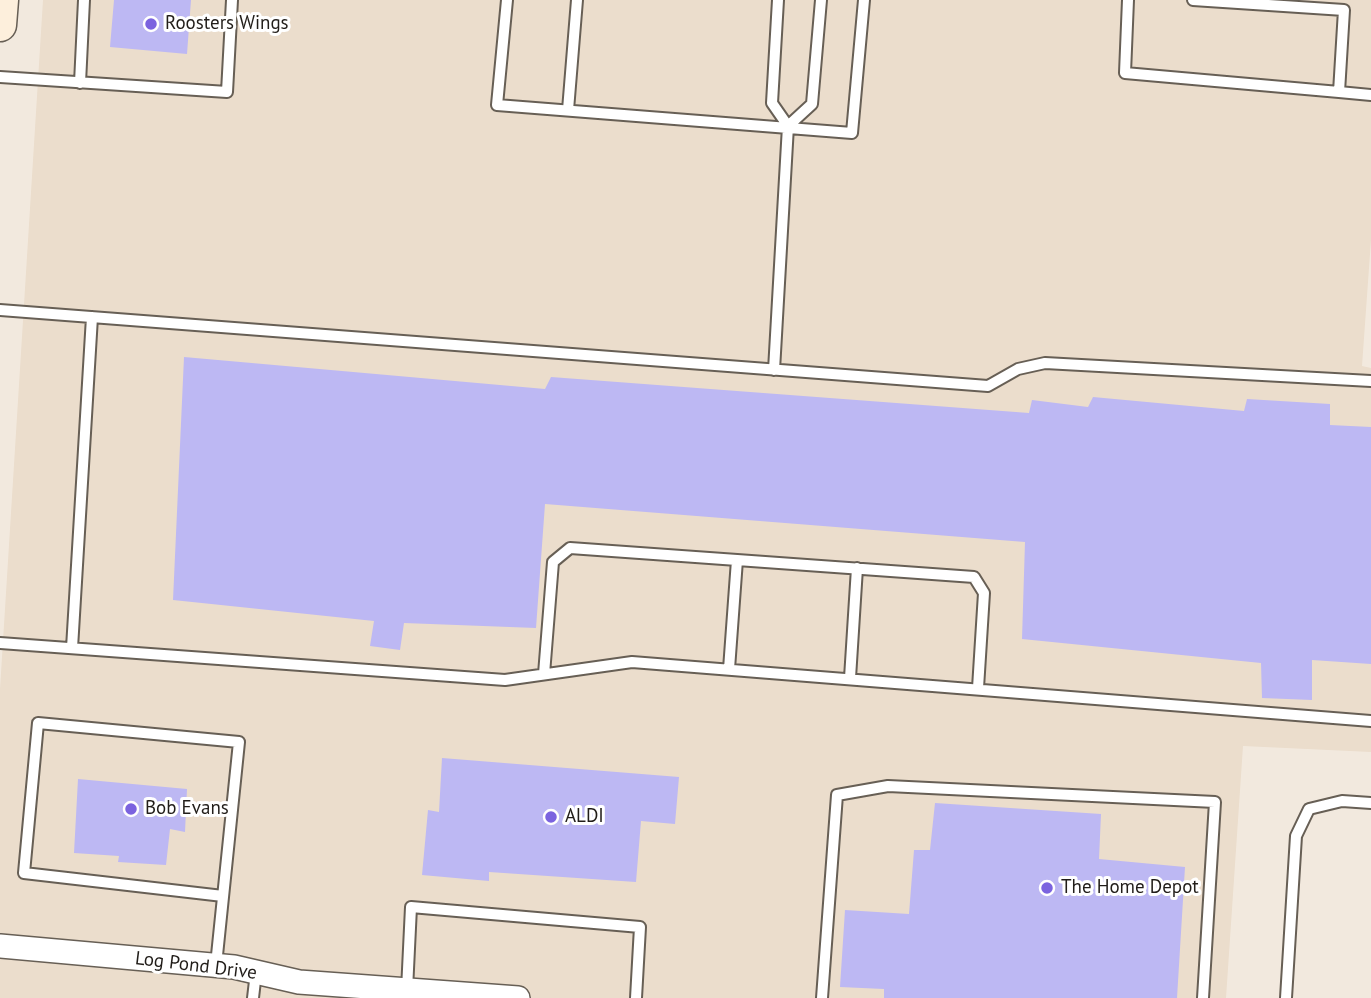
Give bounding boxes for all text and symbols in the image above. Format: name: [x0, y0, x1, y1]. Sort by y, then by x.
place label: Roosters Wings: [165, 13, 289, 35]
marker: Roosters Wings: [143, 16, 159, 32]
place label: Bob Evans: [145, 798, 229, 820]
marker: Bob Evans: [123, 801, 139, 817]
place label: ALDI: [565, 806, 604, 828]
marker: ALDI: [543, 809, 559, 825]
place label: The Home Depot: [1061, 877, 1199, 899]
marker: The Home Depot: [1039, 880, 1055, 896]
street label: Log Pond Drive: [134, 947, 258, 985]

